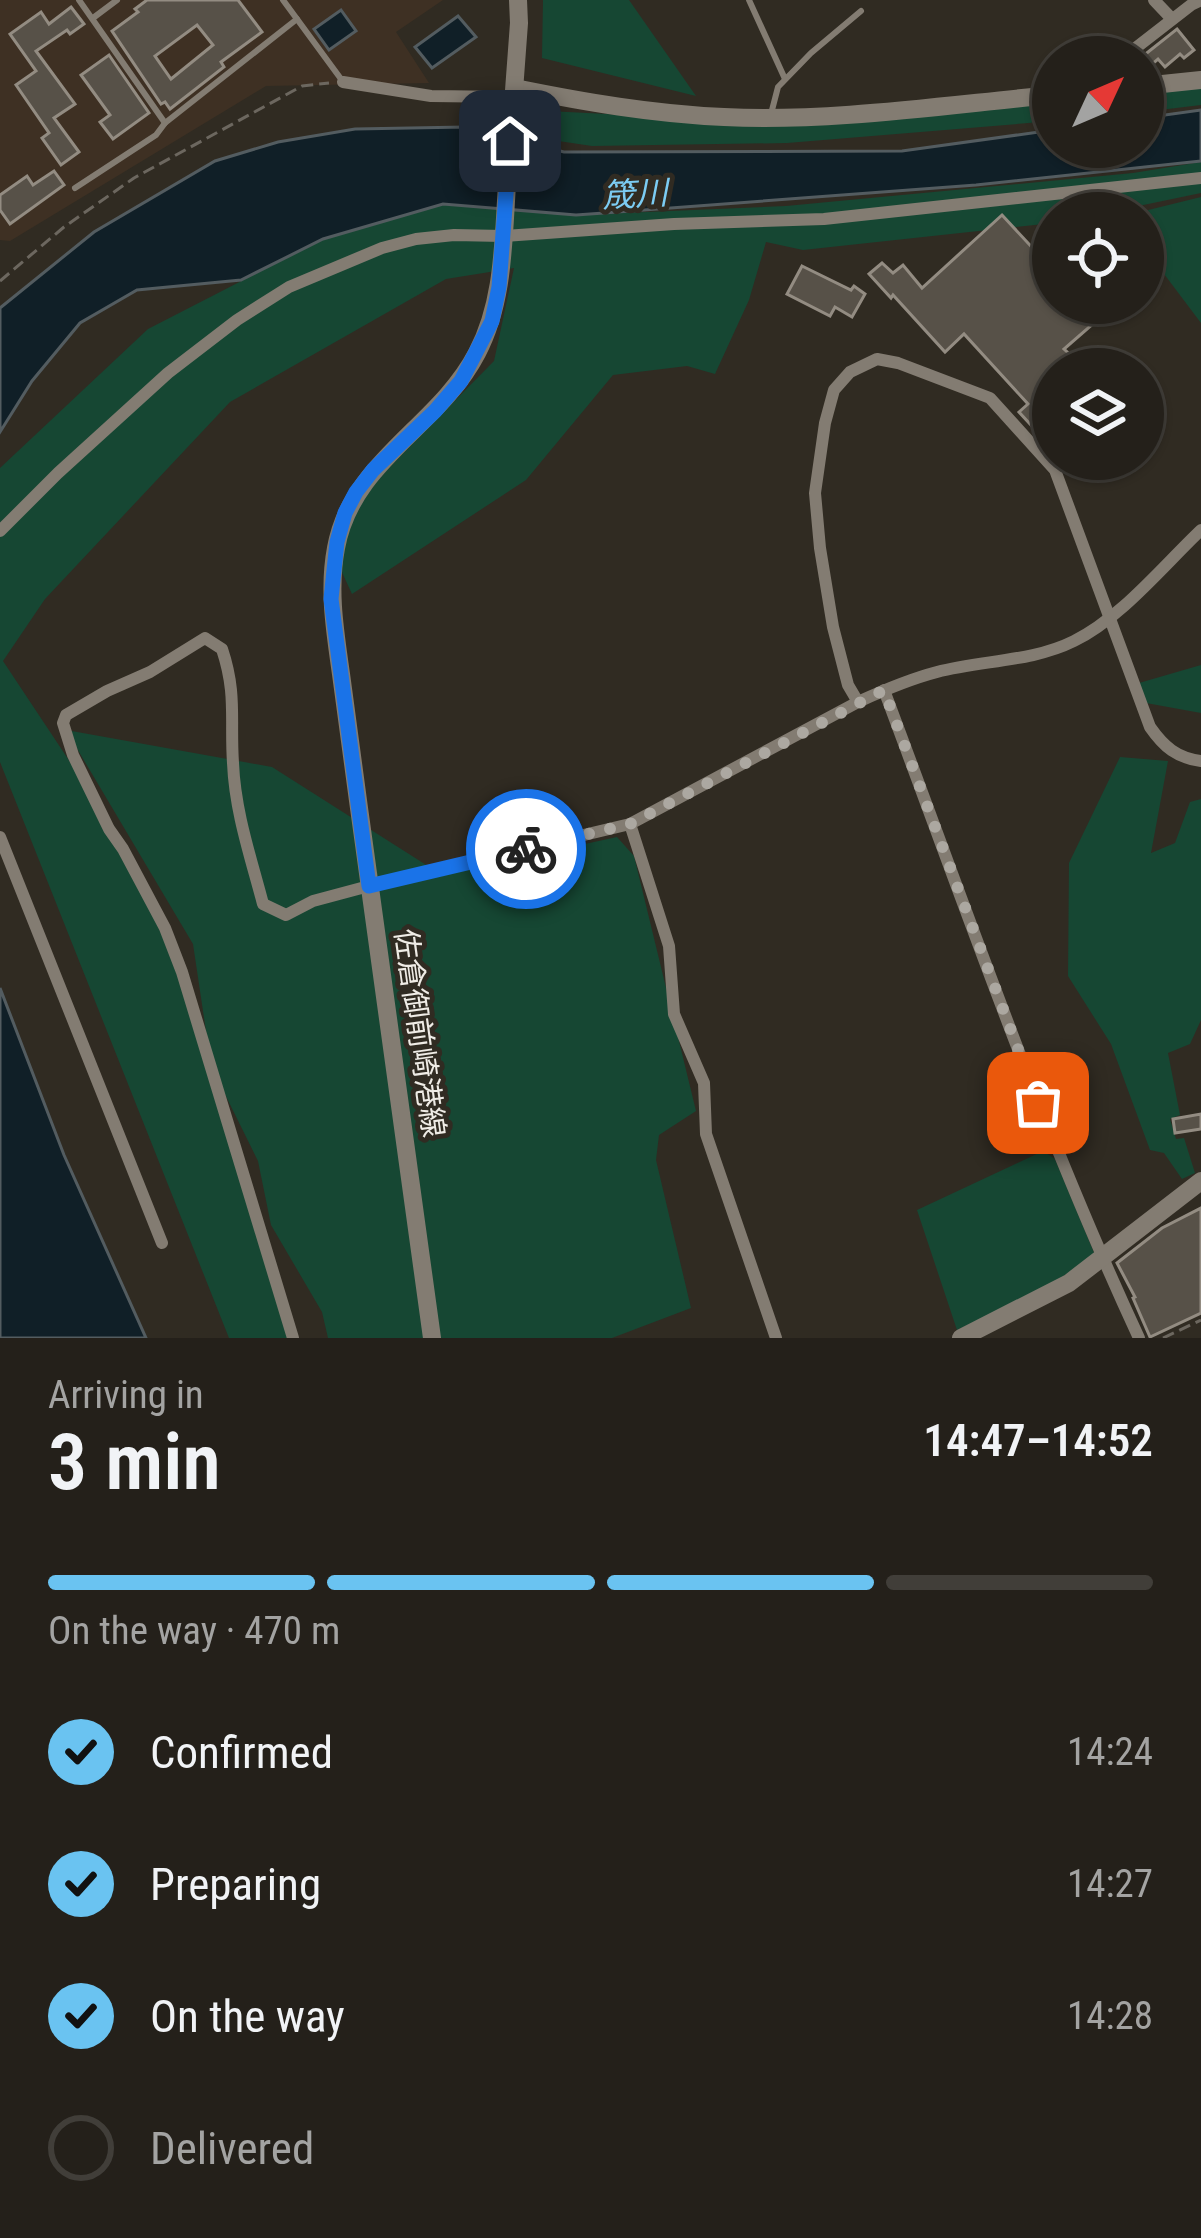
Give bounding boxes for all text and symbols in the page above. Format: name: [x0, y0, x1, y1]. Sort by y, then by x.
north arrow: [1032, 36, 1164, 168]
map controls: [1032, 36, 1164, 480]
pin: [459, 90, 561, 192]
icon: home: [477, 108, 543, 174]
water label: 筬川: [601, 173, 672, 215]
button: locate: [1032, 192, 1164, 324]
button: layers: [1032, 348, 1164, 480]
courier: [466, 789, 586, 909]
icon: bike: [493, 816, 559, 882]
street label: 佐倉御前崎港線: [388, 927, 452, 1139]
pin: [987, 1052, 1089, 1154]
icon: bag: [1005, 1070, 1071, 1136]
text: Arriving in: [48, 1372, 204, 1418]
text: 14:47–14:52: [923, 1414, 1153, 1467]
text: 3 min: [48, 1417, 221, 1508]
text: On the way · 470 m: [48, 1608, 340, 1654]
icon: check: [48, 1719, 114, 1785]
text: Confirmed: [150, 1726, 333, 1779]
text: 14:24: [1067, 1729, 1153, 1775]
icon: check: [48, 1851, 114, 1917]
text: Preparing: [150, 1858, 321, 1911]
text: 14:27: [1067, 1861, 1153, 1907]
icon: check: [48, 1983, 114, 2049]
text: On the way: [150, 1990, 345, 2043]
text: 14:28: [1067, 1993, 1153, 2039]
text: Delivered: [150, 2122, 314, 2175]

